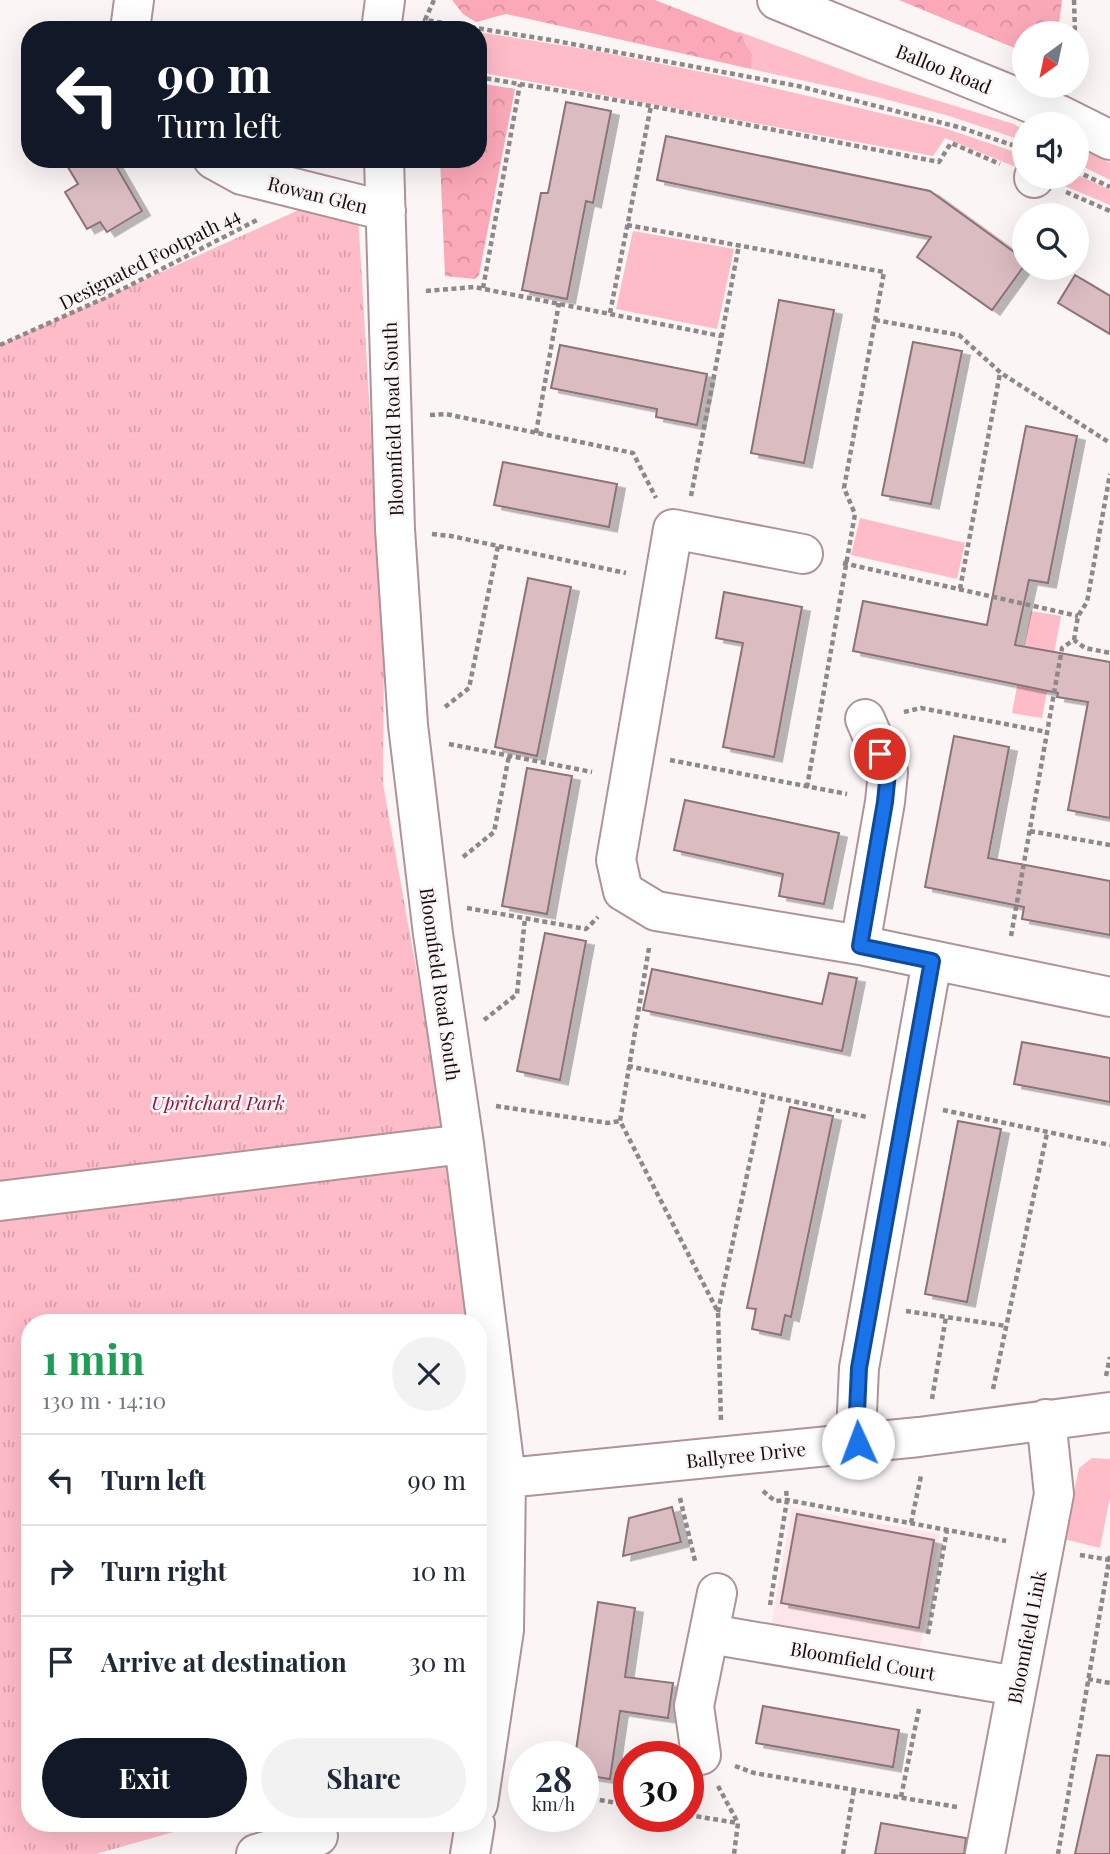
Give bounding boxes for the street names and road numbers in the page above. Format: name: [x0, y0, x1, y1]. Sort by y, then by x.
street label: Balloo Road: [892, 37, 996, 99]
street label: Rowan Glen: [265, 169, 371, 219]
street label: Designated Footpath 44: [54, 201, 244, 315]
street label: Bloomfield Road South: [376, 321, 408, 517]
street label: Bloomfield Road South: [415, 886, 467, 1082]
street label: Ballyree Drive: [685, 1435, 807, 1473]
street label: Bloomfield Link: [1000, 1567, 1052, 1706]
street label: Bloomfield Court: [788, 1634, 938, 1686]

